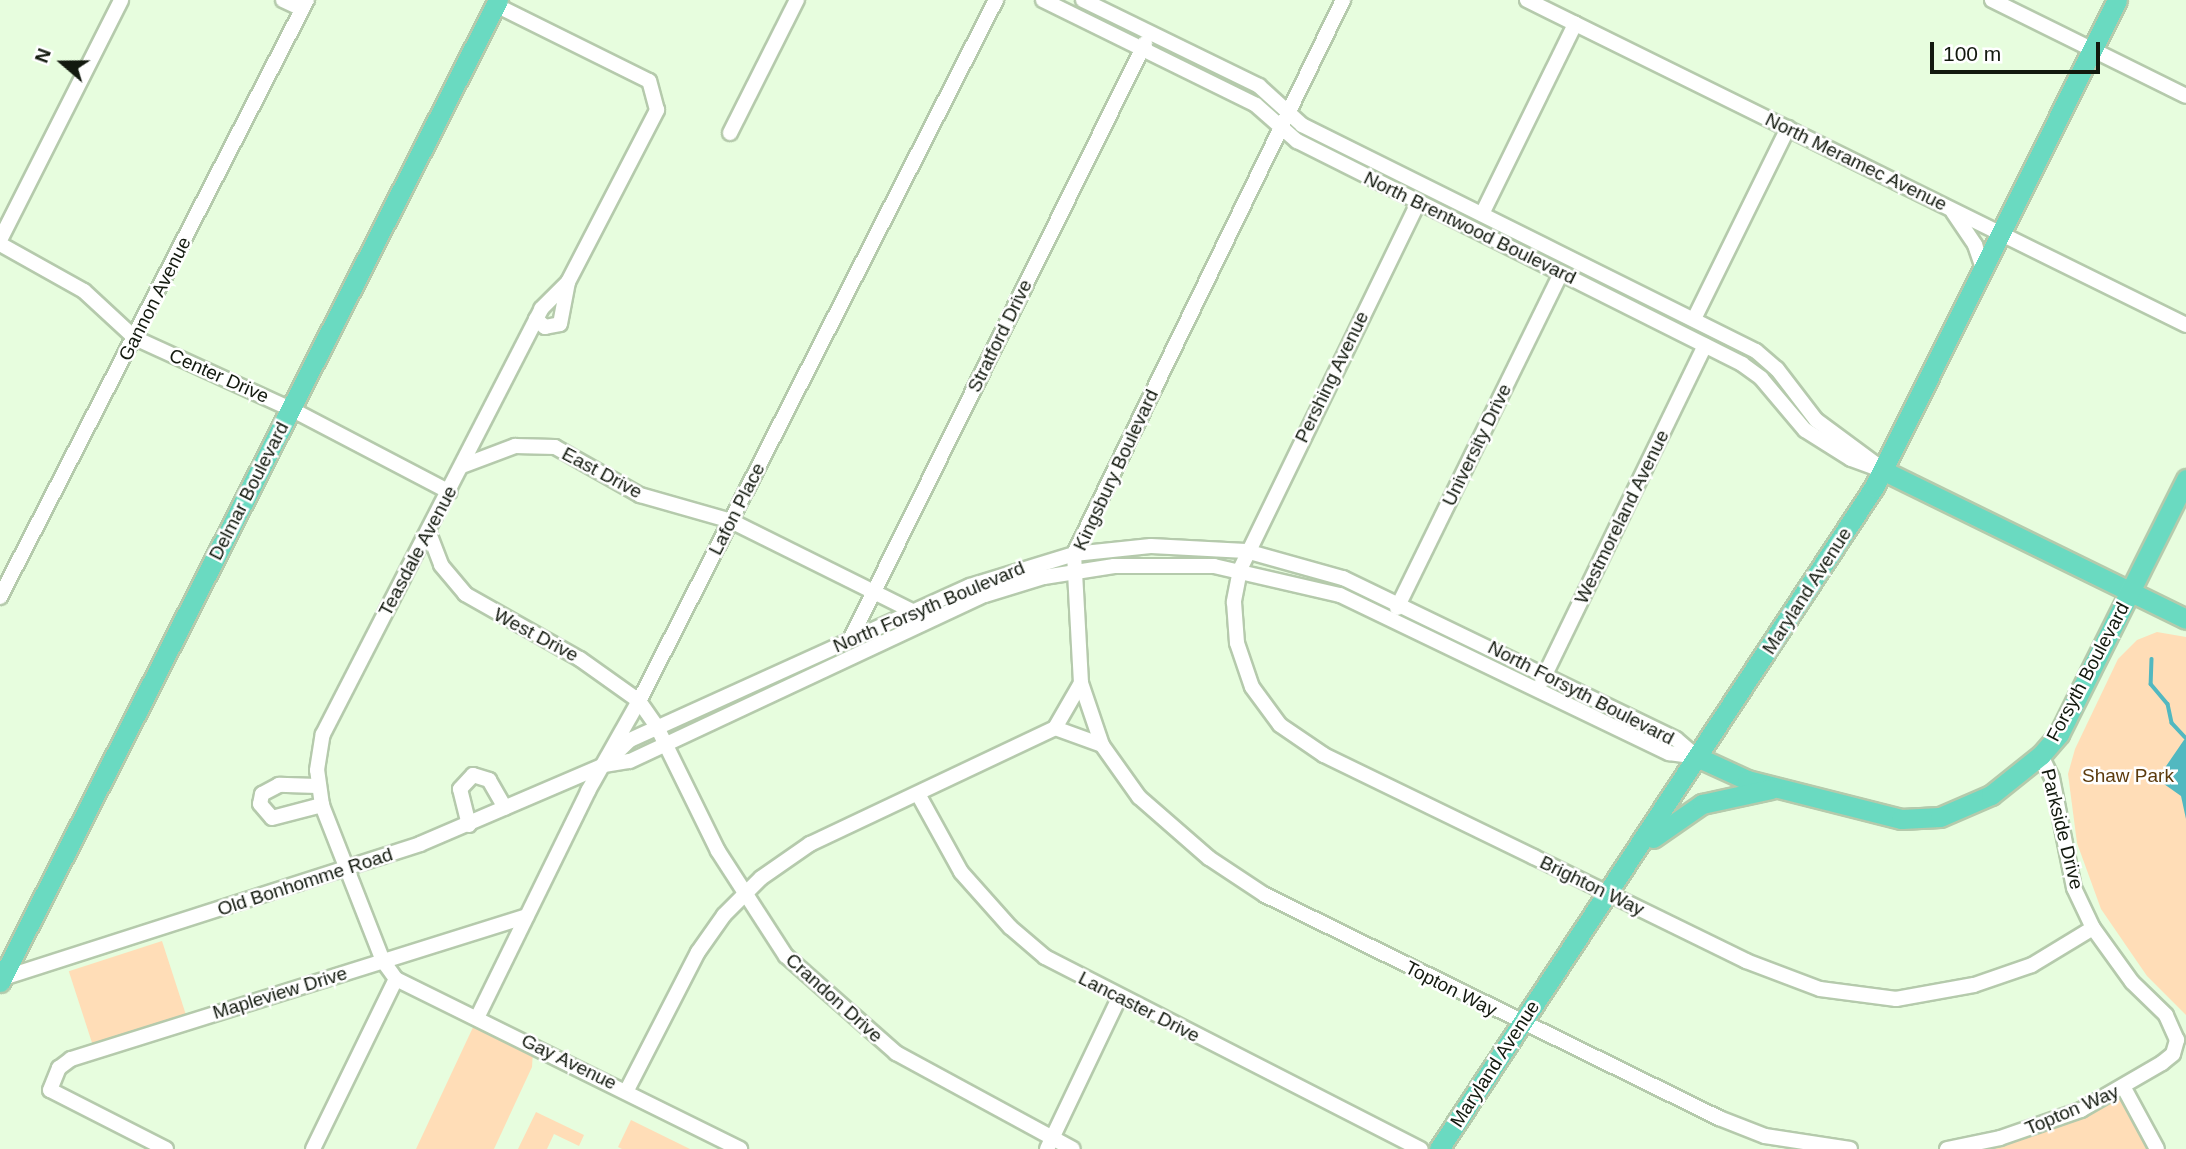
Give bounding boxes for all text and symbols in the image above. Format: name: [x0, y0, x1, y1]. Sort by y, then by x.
north arrow: [28, 28, 98, 98]
scale bar: [1934, 28, 2104, 72]
text: 100 m: [1943, 42, 2001, 65]
text: N: [31, 46, 55, 66]
street label: North Meramec Avenue: [1761, 108, 1951, 216]
street label: North Brentwood Boulevard: [1360, 167, 1580, 289]
street label: Gannon Avenue: [114, 233, 196, 365]
street label: Stratford Drive: [963, 276, 1037, 396]
street label: Pershing Avenue: [1290, 307, 1374, 447]
street label: Center Drive: [166, 344, 272, 408]
street label: University Drive: [1438, 380, 1516, 510]
street label: Kingsbury Boulevard: [1069, 386, 1163, 554]
street label: Delmar Boulevard: [204, 418, 294, 564]
street label: Westmoreland Avenue: [1570, 426, 1674, 608]
street label: East Drive: [558, 442, 646, 504]
street label: Lafon Place: [704, 459, 770, 559]
street label: Teasdale Avenue: [374, 481, 462, 621]
street label: Maryland Avenue: [1757, 523, 1857, 659]
street label: North Forsyth Boulevard: [830, 556, 1028, 658]
street label: Forsyth Boulevard: [2042, 599, 2134, 745]
street label: West Drive: [490, 603, 582, 667]
street label: North Forsyth Boulevard: [1484, 636, 1678, 750]
park label: Shaw Park: [2082, 765, 2174, 787]
street label: Parkside Drive: [2036, 766, 2088, 892]
street label: Old Bonhomme Road: [215, 843, 395, 921]
street label: Brighton Way: [1536, 851, 1648, 921]
street label: Crandon Drive: [781, 949, 887, 1047]
street label: Topton Way: [1401, 956, 1501, 1022]
street label: Mapleview Drive: [210, 962, 350, 1024]
street label: Lancaster Drive: [1075, 967, 1203, 1047]
street label: Maryland Avenue: [1445, 996, 1545, 1132]
street label: Gay Avenue: [517, 1029, 621, 1095]
street label: Topton Way: [2022, 1080, 2122, 1140]

